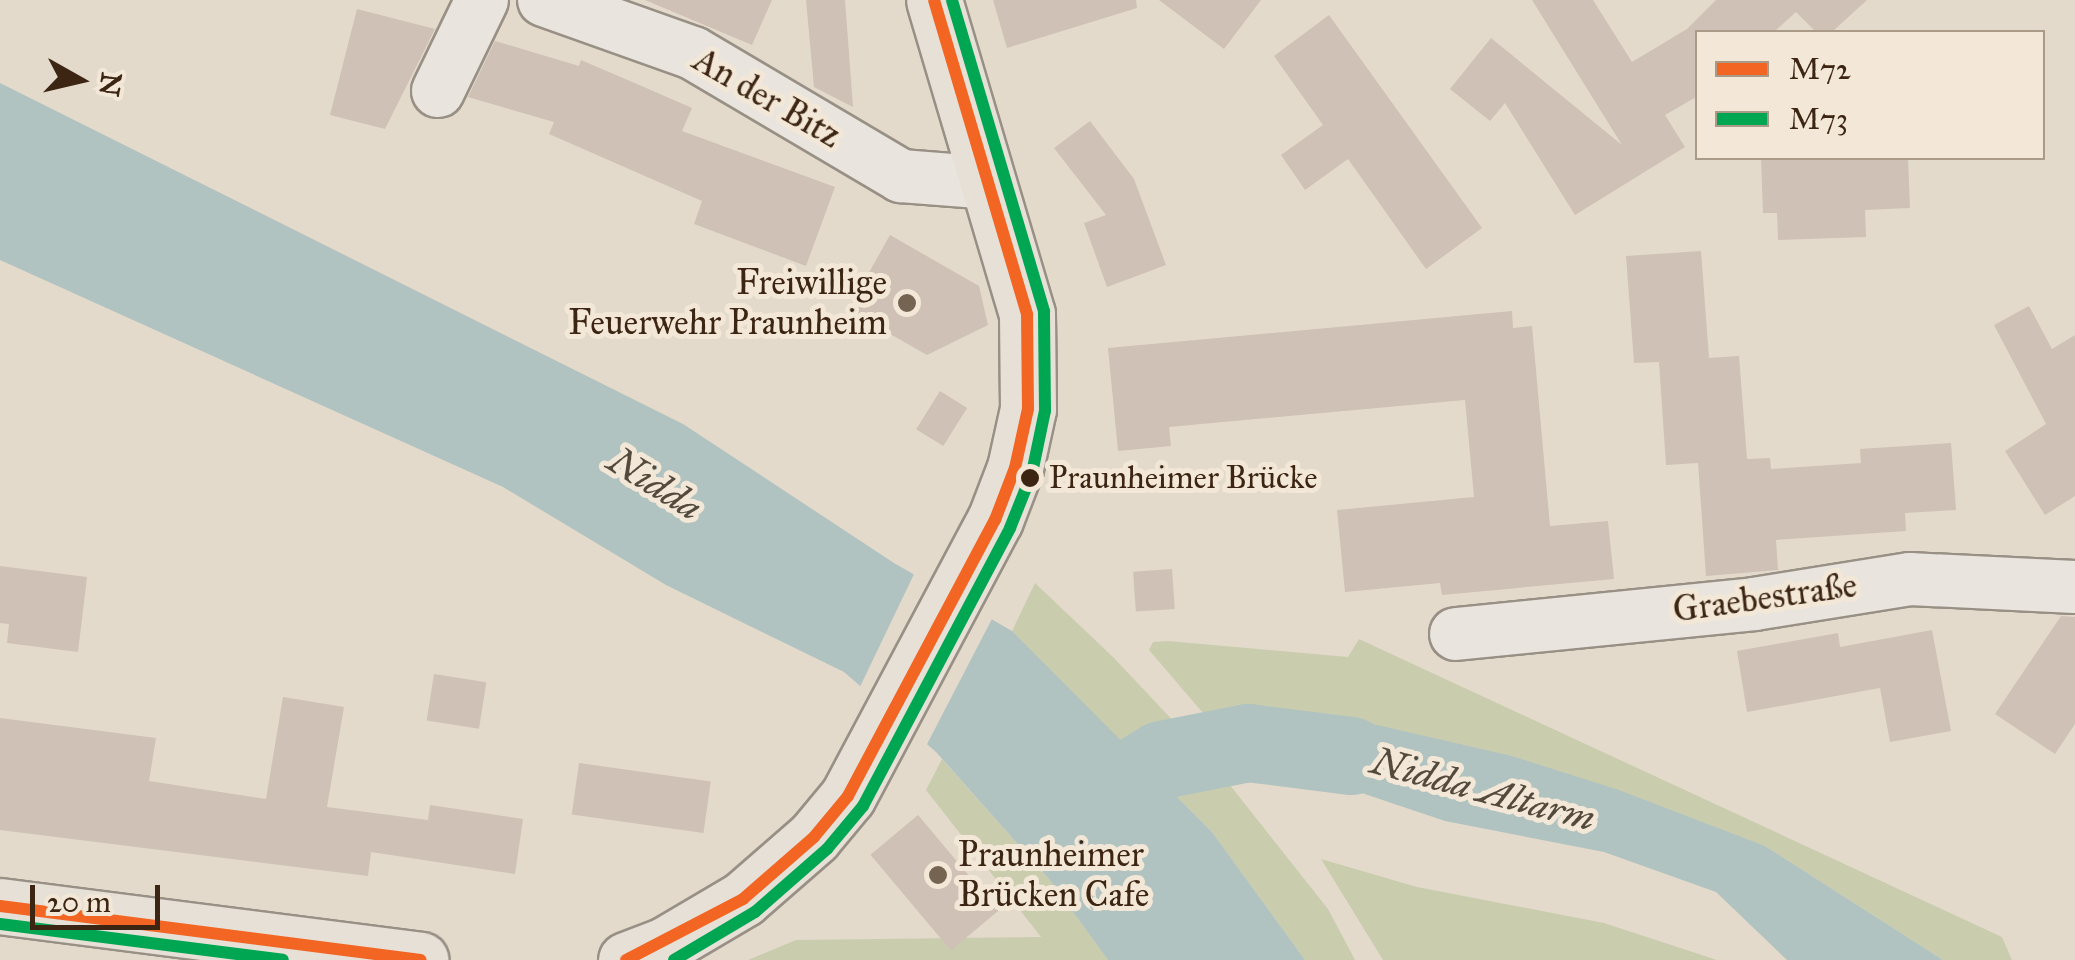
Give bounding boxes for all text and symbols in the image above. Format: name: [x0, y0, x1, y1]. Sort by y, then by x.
north arrow: [30, 30, 130, 130]
legend: [1695, 30, 2045, 160]
street label: An der Bitz: [686, 39, 848, 157]
text: M72: [1789, 51, 1851, 87]
text: N: [91, 70, 129, 98]
text: M73: [1789, 101, 1848, 137]
place label: Freiwillige Feuerwehr Praunheim: [568, 262, 887, 344]
marker: Freiwillige Feuerwehr Praunheim: [896, 292, 918, 314]
water label: Nidda: [600, 438, 710, 530]
place label: Praunheimer Brücke: [1049, 459, 1318, 497]
marker: Praunheimer Brücke: [1020, 468, 1040, 488]
street label: Graebestraße: [1670, 564, 1860, 632]
water label: Nidda Altarm: [1366, 738, 1600, 842]
place label: Praunheimer Brücken Cafe: [958, 834, 1149, 916]
marker: Praunheimer Brücken Cafe: [927, 864, 949, 886]
scale bar: [35, 865, 165, 927]
text: 20 m: [47, 884, 111, 920]

